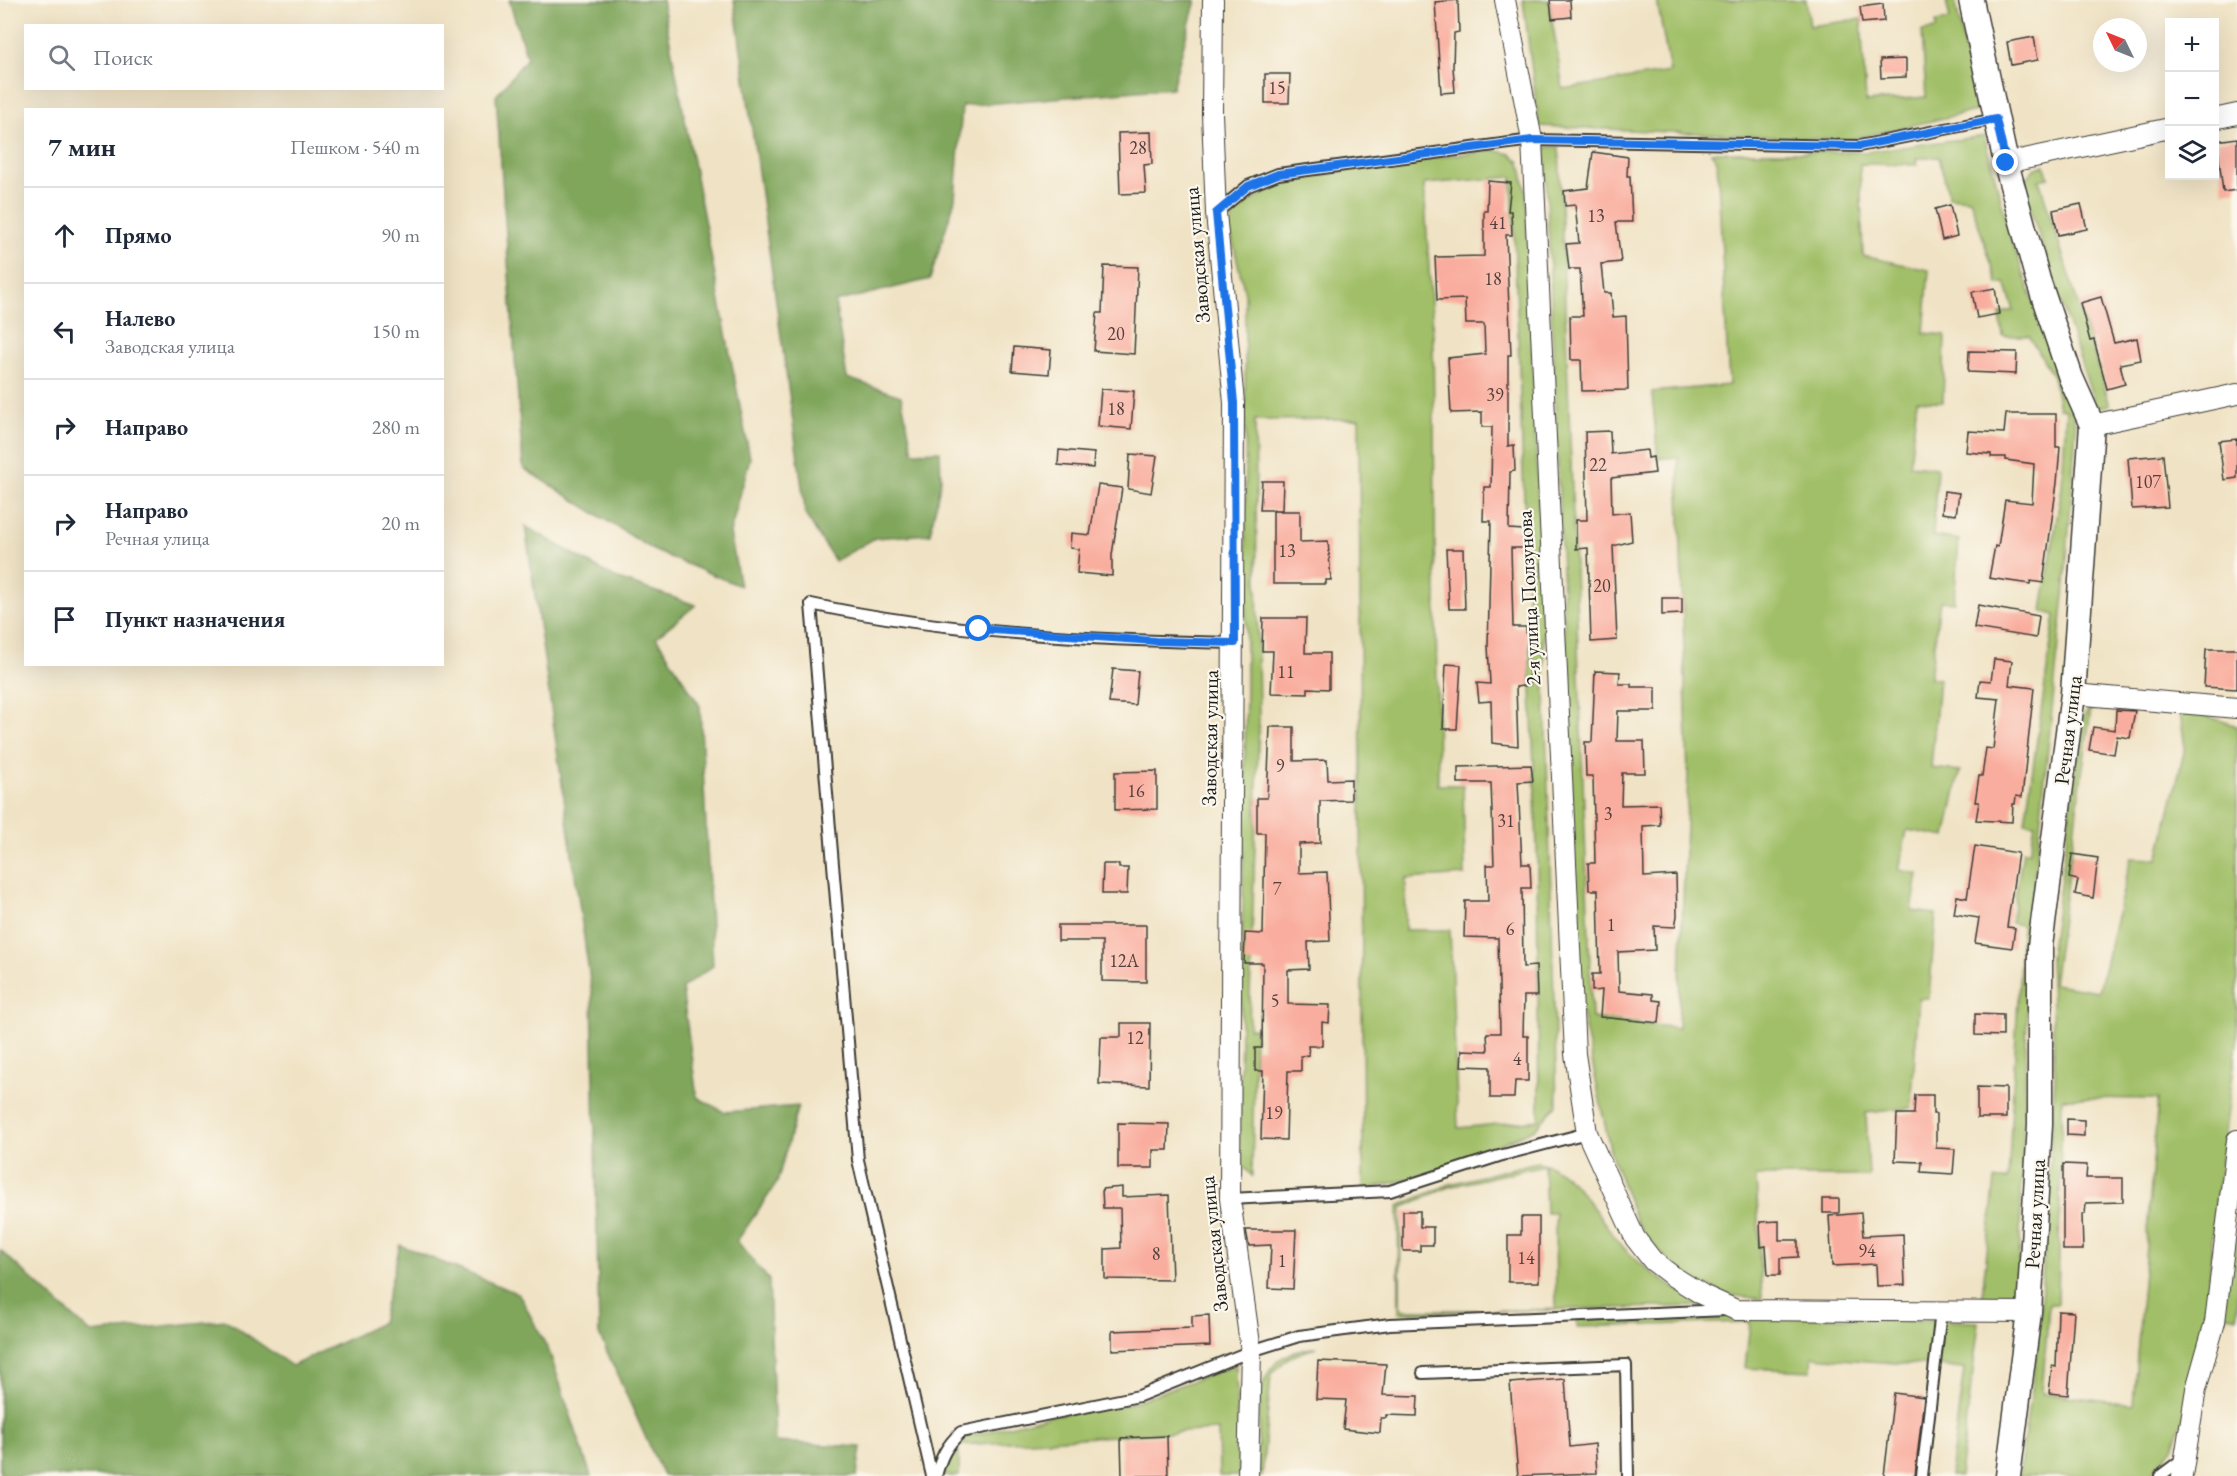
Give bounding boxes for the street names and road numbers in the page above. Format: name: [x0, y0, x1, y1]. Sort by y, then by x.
street label: Заводская улица: [1177, 185, 1216, 324]
street label: 2-я улица Ползунова: [1510, 509, 1547, 686]
street label: Заводская улица: [1195, 669, 1224, 806]
street label: Речная улица: [2047, 673, 2088, 786]
street label: Речная улица: [2018, 1158, 2051, 1270]
street label: Заводская улица: [1193, 1174, 1234, 1313]

